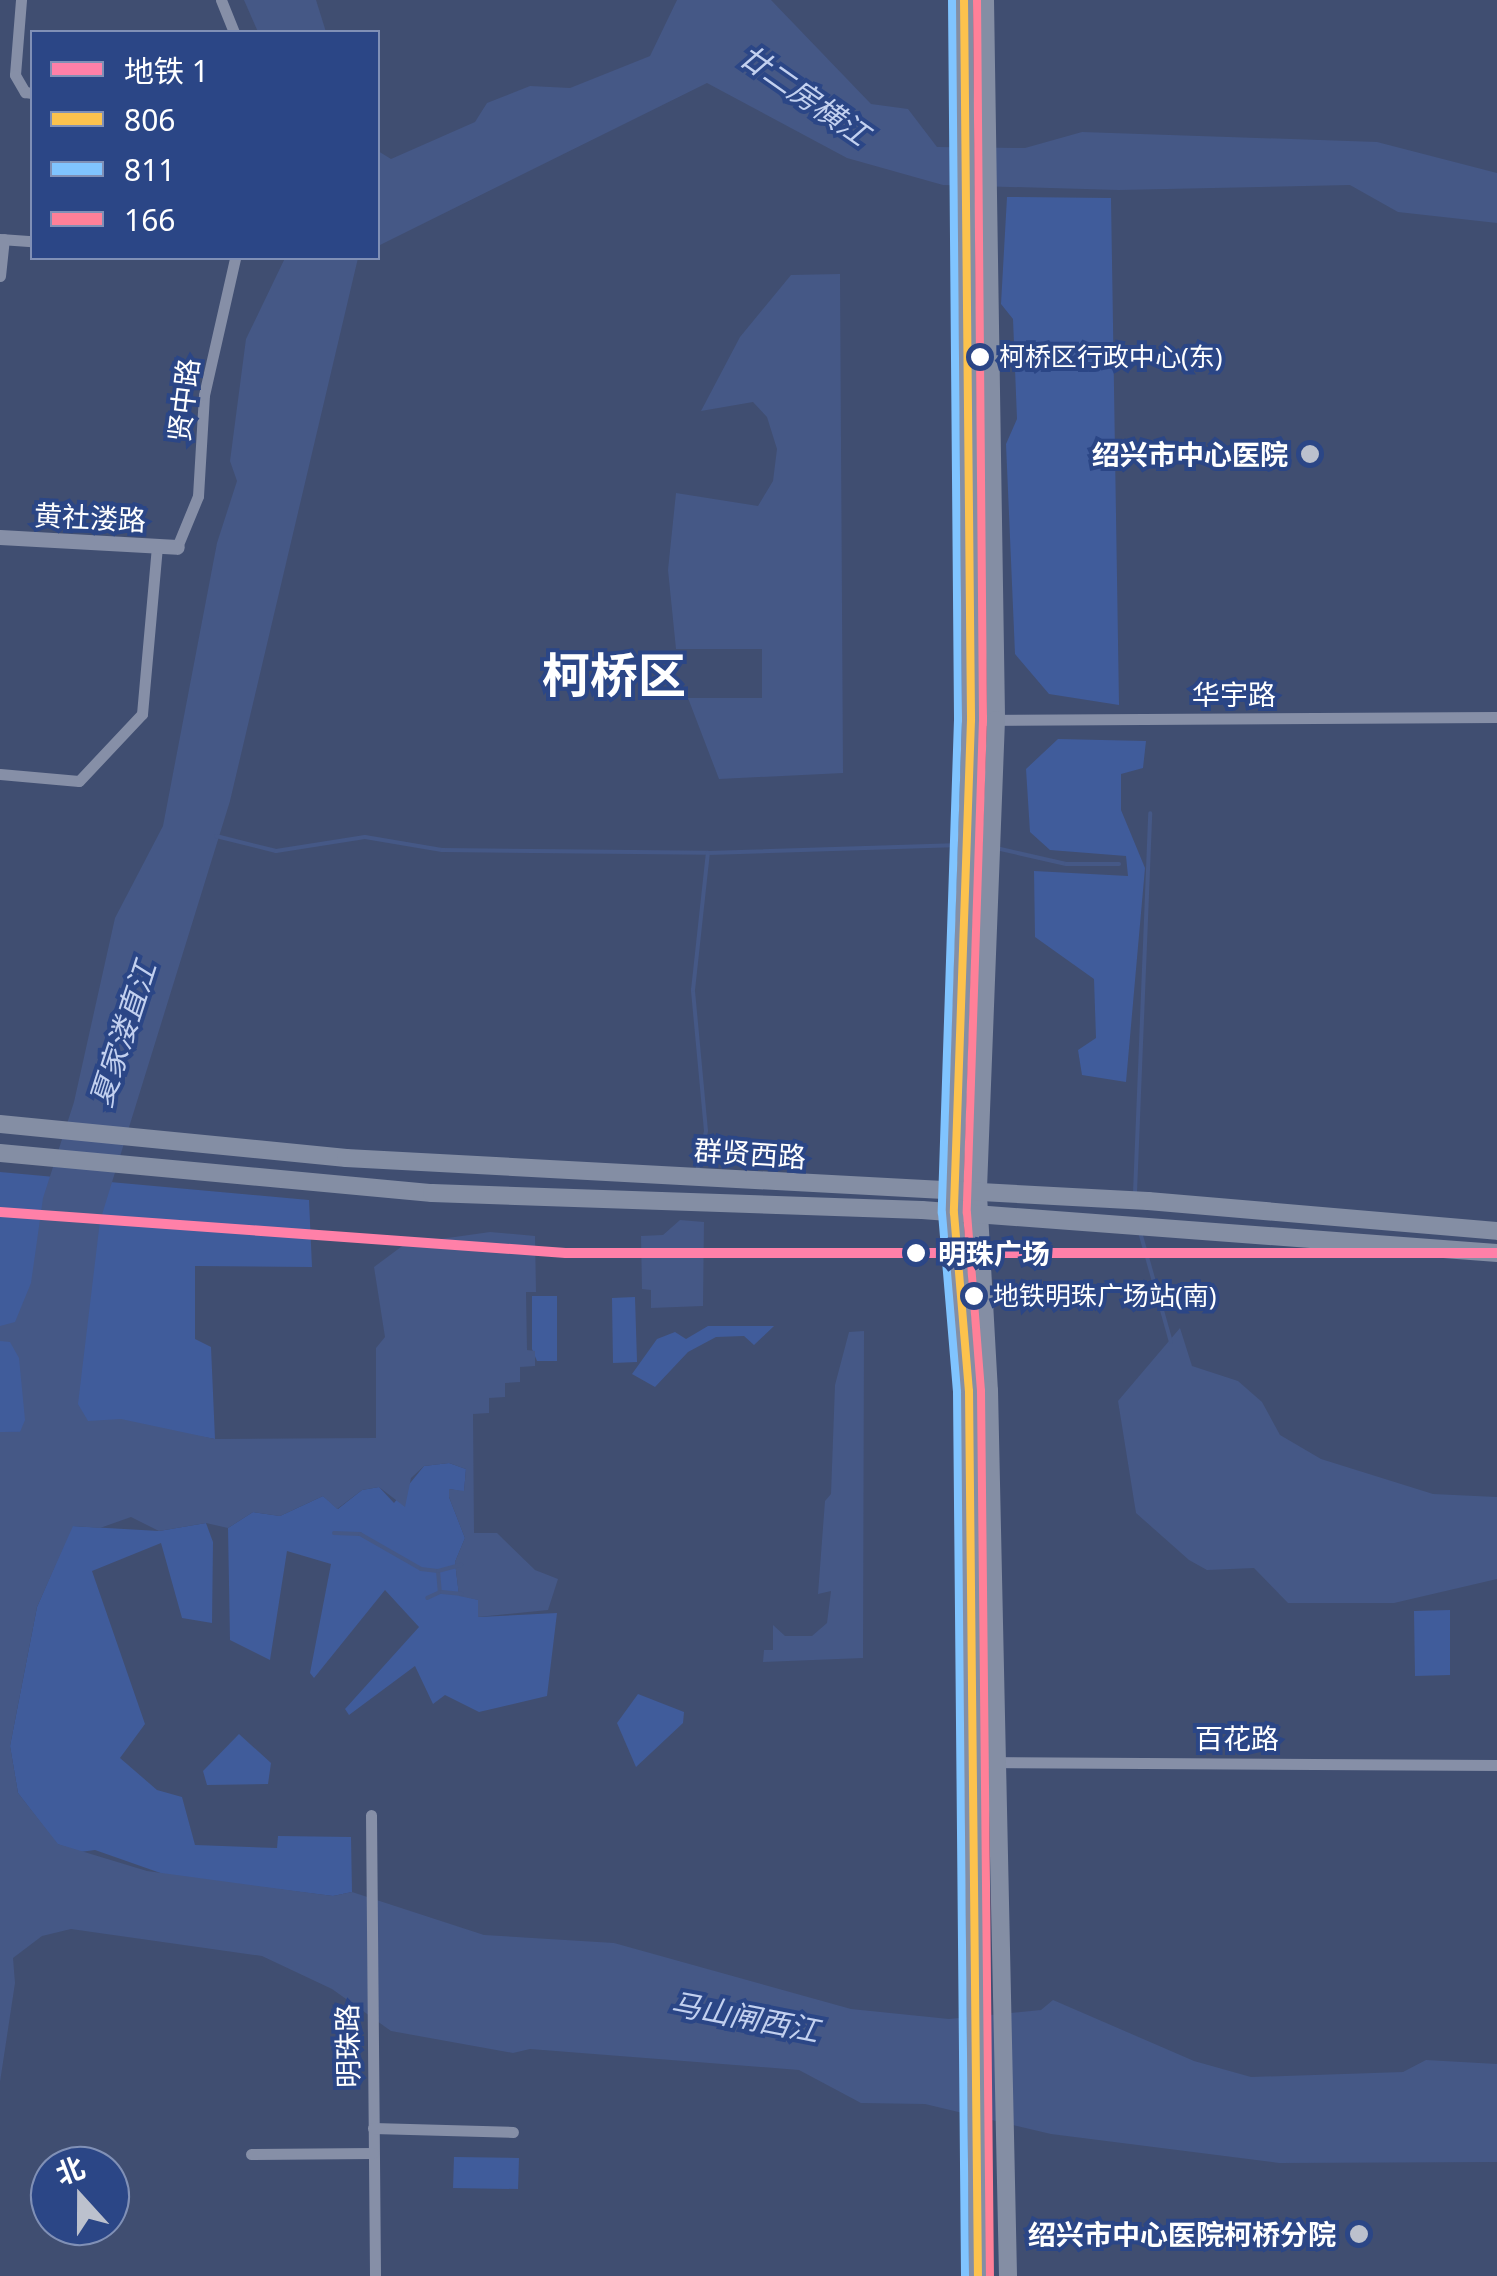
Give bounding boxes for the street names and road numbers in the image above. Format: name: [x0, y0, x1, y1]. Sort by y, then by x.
street label: 贤中路: [161, 356, 205, 444]
street label: 黄社溇路: [33, 497, 147, 537]
street label: 华宇路: [1192, 677, 1276, 711]
street label: 群贤西路: [693, 1132, 807, 1174]
street label: 百花路: [1195, 1721, 1279, 1755]
street label: 明珠路: [329, 2004, 365, 2088]

